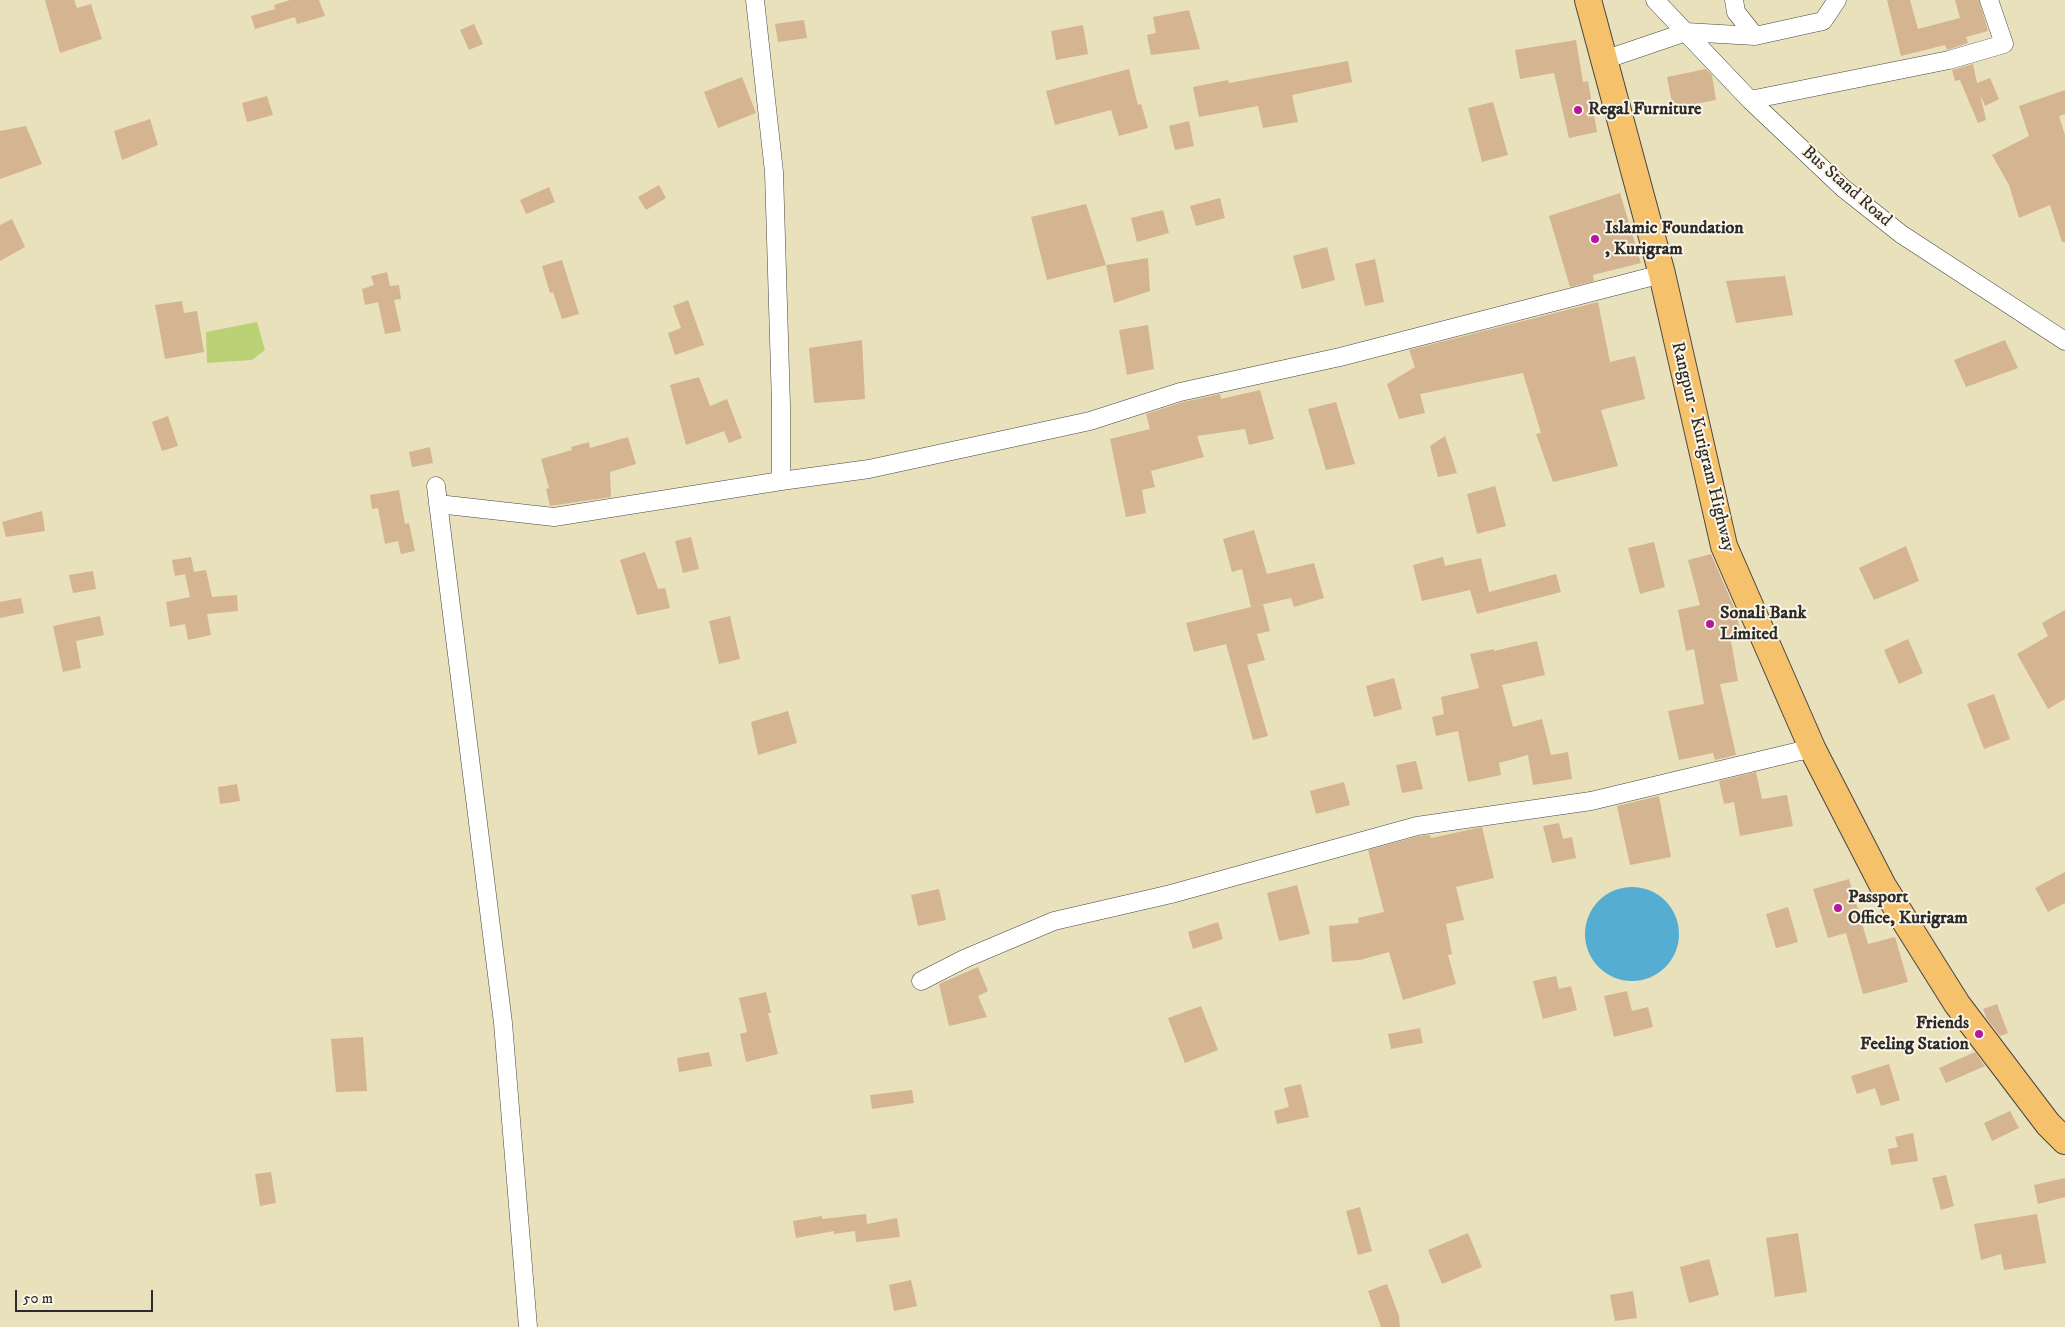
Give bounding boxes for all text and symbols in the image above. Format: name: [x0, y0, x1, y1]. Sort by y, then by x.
place label: Regal Furniture: [1588, 99, 1702, 121]
marker: Regal Furniture: [1572, 104, 1584, 116]
street label: Bus Stand Road: [1797, 142, 1895, 232]
place label: Islamic Foundation , Kurigram: [1605, 218, 1744, 260]
marker: Islamic Foundation , Kurigram: [1589, 233, 1601, 245]
street label: Rangpur - Kurigram Highway: [1665, 340, 1739, 554]
place label: Sonali Bank Limited: [1720, 603, 1807, 646]
marker: Sonali Bank Limited: [1704, 618, 1716, 630]
place label: Passport Office, Kurigram: [1848, 887, 1968, 930]
marker: Passport Office, Kurigram: [1832, 902, 1844, 914]
place label: Friends Feeling Station: [1860, 1013, 1969, 1056]
marker: Friends Feeling Station: [1973, 1028, 1985, 1040]
scale bar: [18, 1280, 155, 1312]
text: 50 m: [23, 1289, 53, 1308]

